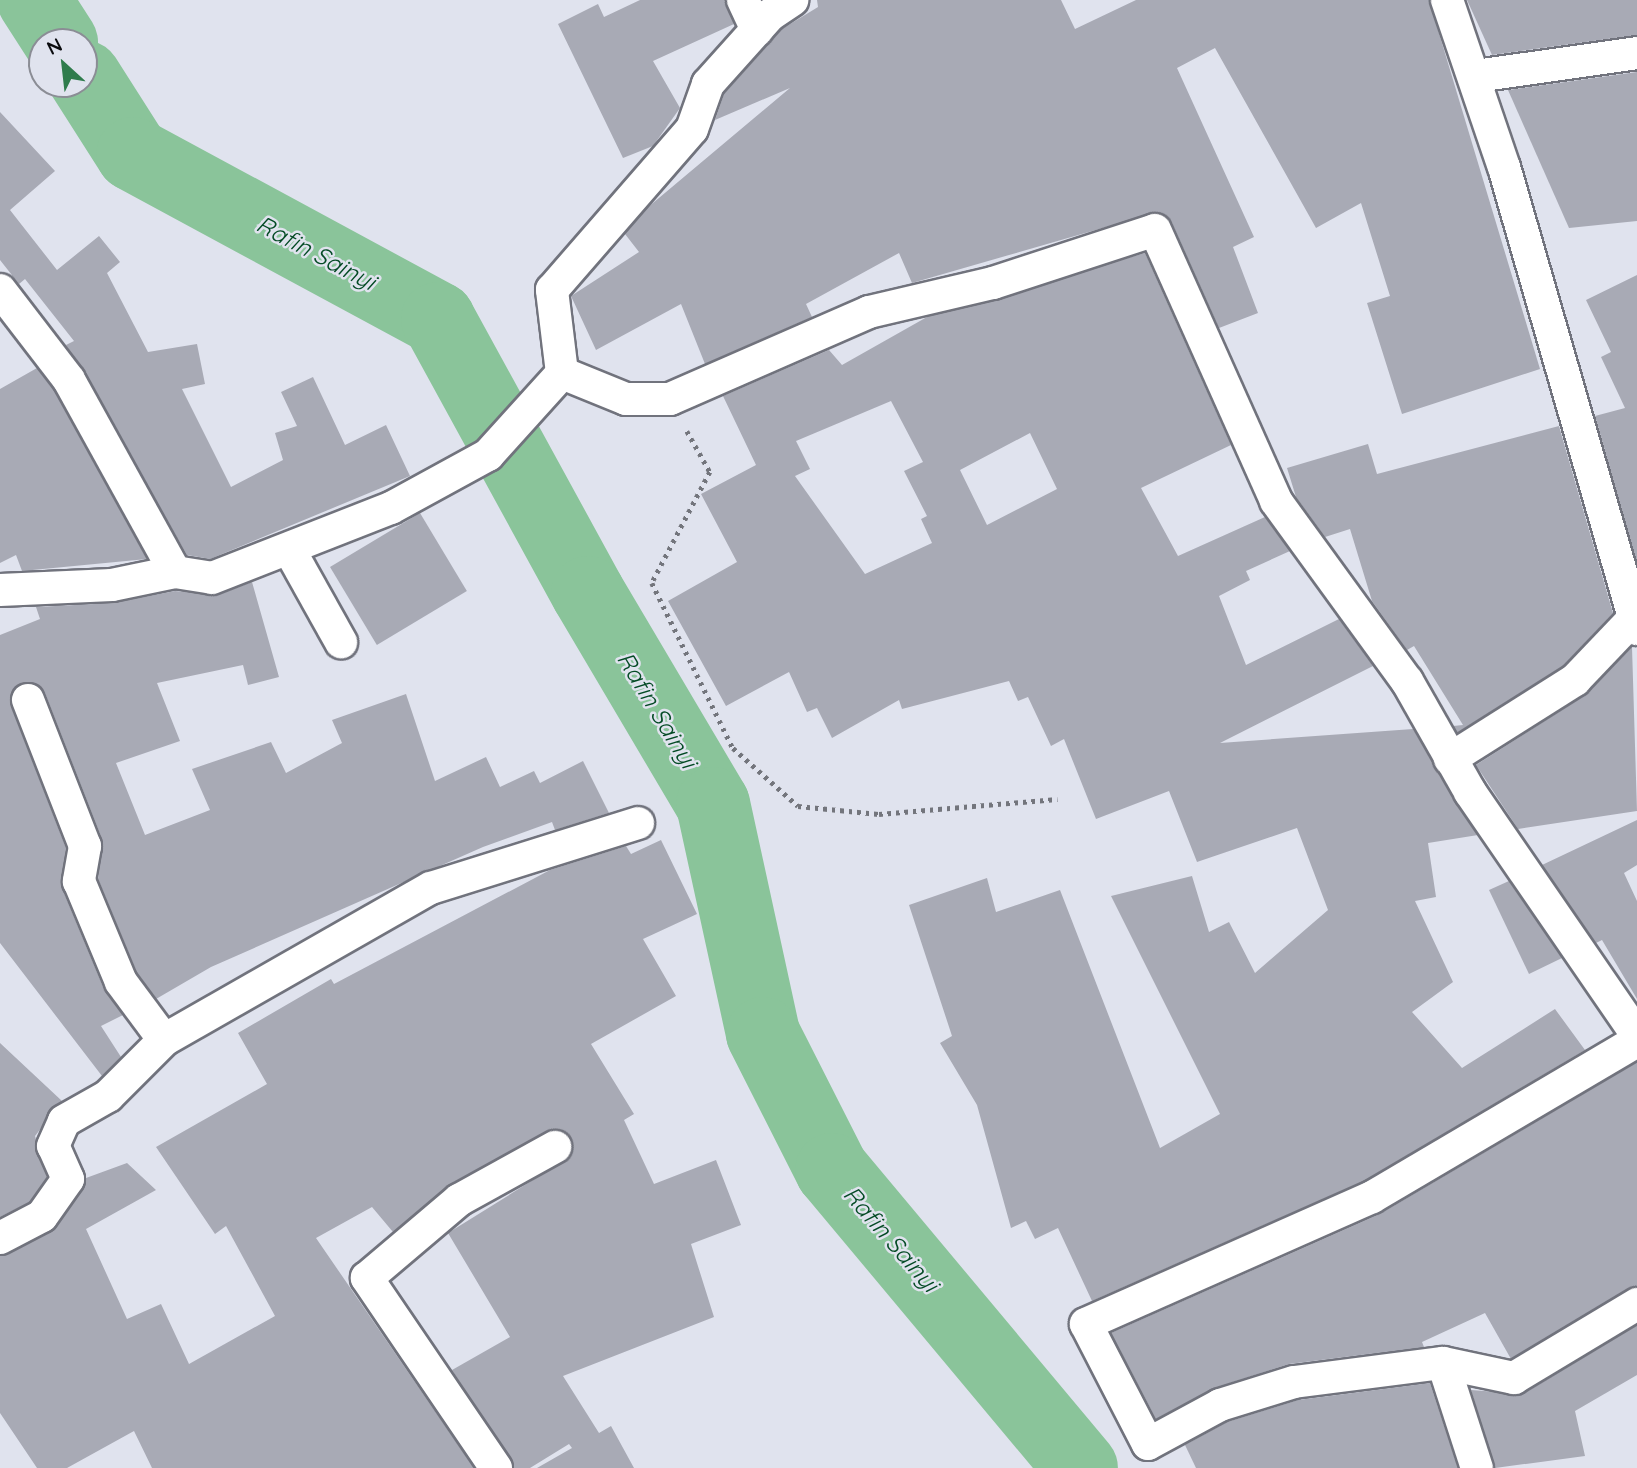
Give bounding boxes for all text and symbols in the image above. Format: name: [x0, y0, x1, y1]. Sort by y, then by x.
north arrow: [28, 28, 98, 98]
text: N: [43, 32, 66, 60]
water label: Rafin Sainyi: [252, 210, 380, 296]
water label: Rafin Sainyi: [611, 647, 703, 773]
water label: Rafin Sainyi: [837, 1180, 945, 1298]

